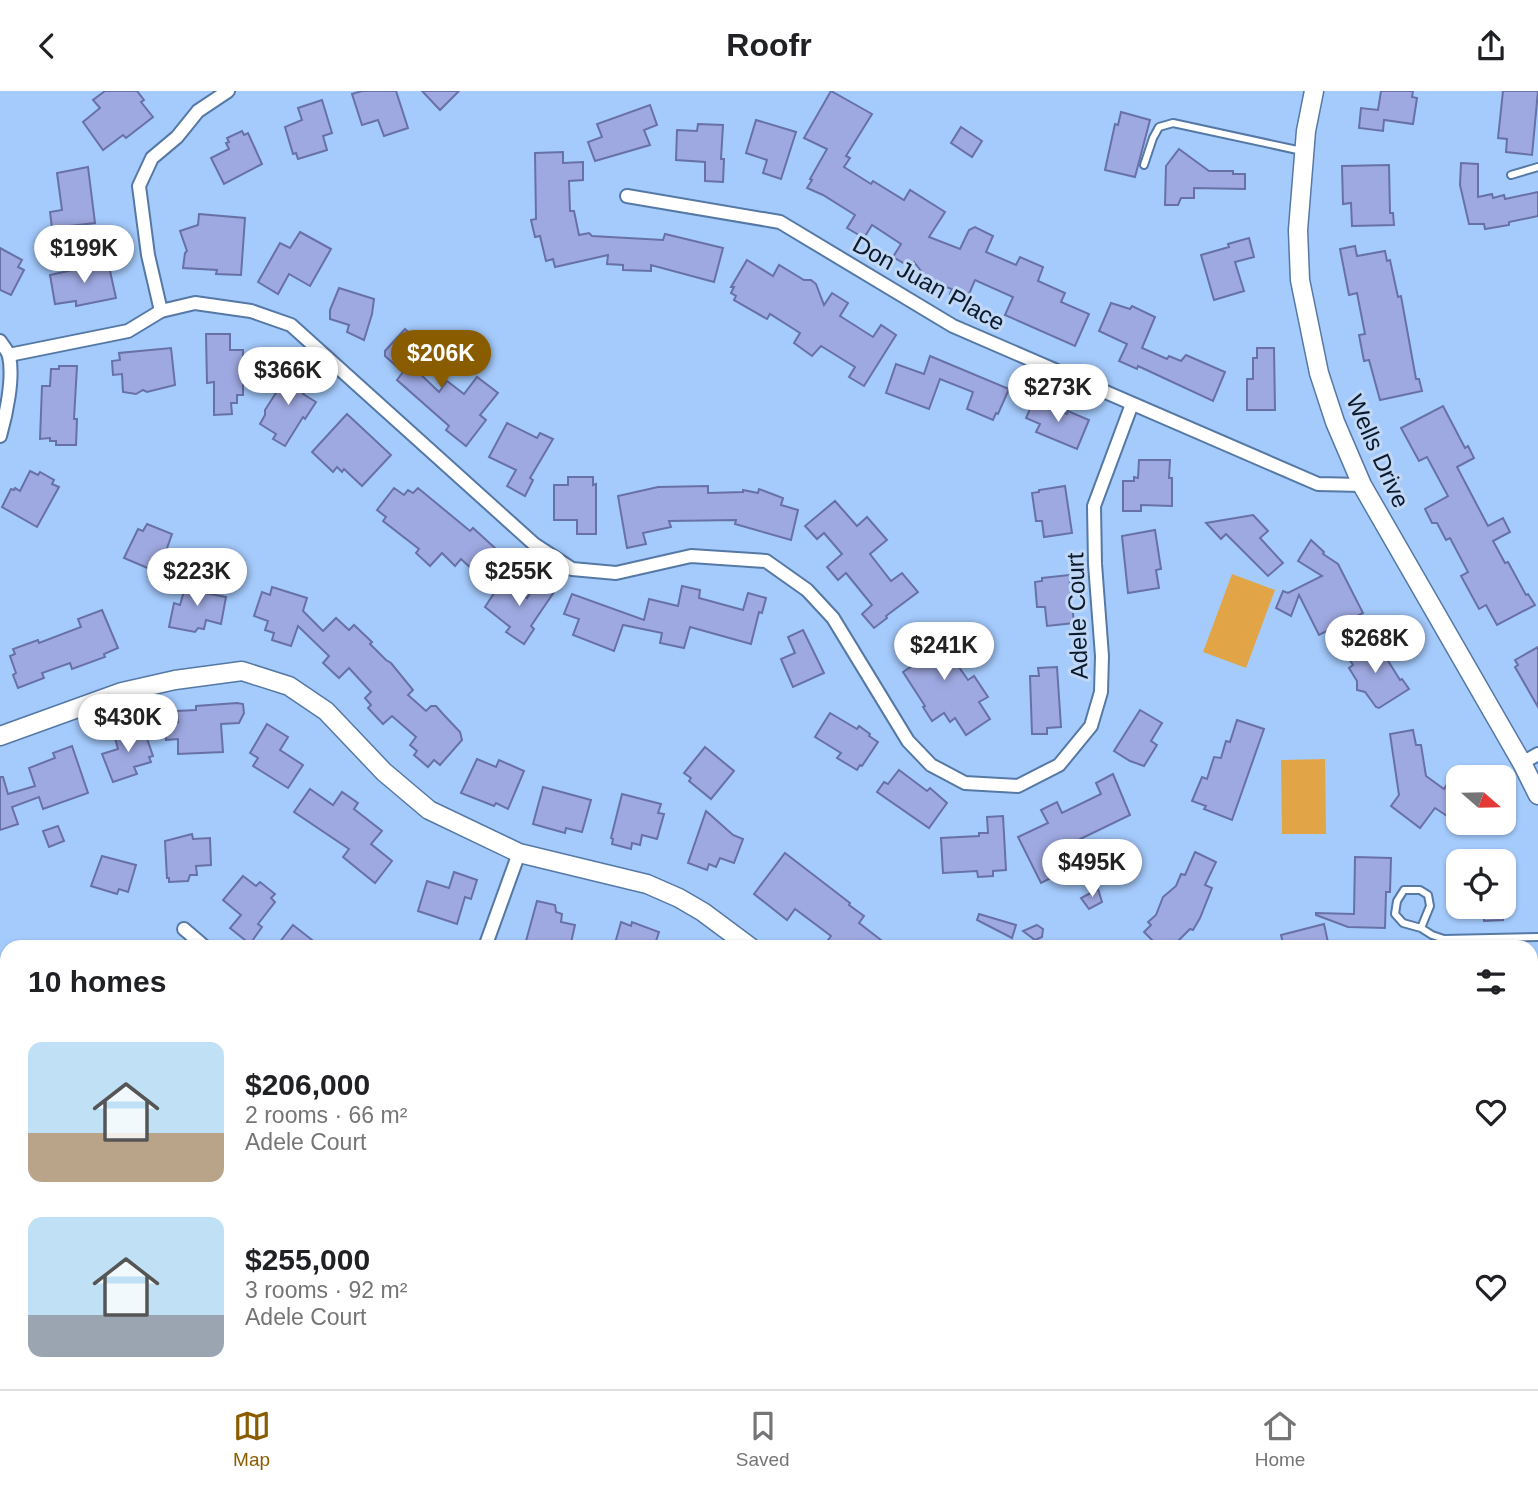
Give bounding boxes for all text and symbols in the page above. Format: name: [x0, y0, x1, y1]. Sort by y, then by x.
icon: back: [28, 27, 66, 65]
text: Roofr: [726, 27, 812, 63]
icon: share: [1472, 27, 1510, 65]
pin: $199K: [35, 225, 133, 285]
street label: Don Juan Place: [848, 230, 1010, 336]
text: $199K: [50, 235, 118, 261]
pin: $206K: [392, 331, 490, 390]
text: $206K: [407, 340, 475, 366]
pin: $366K: [239, 347, 337, 407]
text: $366K: [254, 357, 322, 383]
pin: $273K: [1009, 365, 1107, 424]
text: $273K: [1024, 374, 1092, 400]
street label: Wells Drive: [1341, 390, 1415, 512]
pin: $223K: [148, 549, 246, 608]
pin: $255K: [470, 549, 568, 608]
street label: Adele Court: [1061, 552, 1093, 680]
text: $223K: [163, 558, 231, 584]
text: $255K: [485, 558, 553, 584]
pin: $268K: [1326, 615, 1424, 675]
pin: $241K: [895, 623, 993, 682]
text: $268K: [1341, 625, 1409, 651]
text: $241K: [910, 632, 978, 658]
pin: $430K: [79, 695, 177, 754]
text: $430K: [94, 704, 162, 730]
north arrow: [1446, 765, 1516, 835]
map controls: [1446, 765, 1516, 919]
pin: $495K: [1043, 839, 1141, 899]
text: $495K: [1058, 849, 1126, 875]
button: locate: [1446, 849, 1516, 919]
icon: filters: [1472, 963, 1510, 1001]
text: 10 homes: [28, 965, 166, 998]
text: $206,000: [245, 1068, 370, 1101]
icon: home: [84, 1070, 168, 1154]
icon: heart: [1472, 1093, 1510, 1131]
text: 2 rooms · 66 m²: [245, 1102, 407, 1128]
text: Adele Court: [245, 1129, 366, 1155]
text: $255,000: [245, 1243, 370, 1276]
icon: home: [84, 1245, 168, 1329]
icon: heart: [1472, 1268, 1510, 1306]
text: 3 rooms · 92 m²: [245, 1277, 407, 1303]
text: Adele Court: [245, 1304, 366, 1330]
tab: Map: [233, 1407, 271, 1471]
tab: Saved: [736, 1407, 790, 1471]
tab: Home: [1255, 1407, 1305, 1471]

